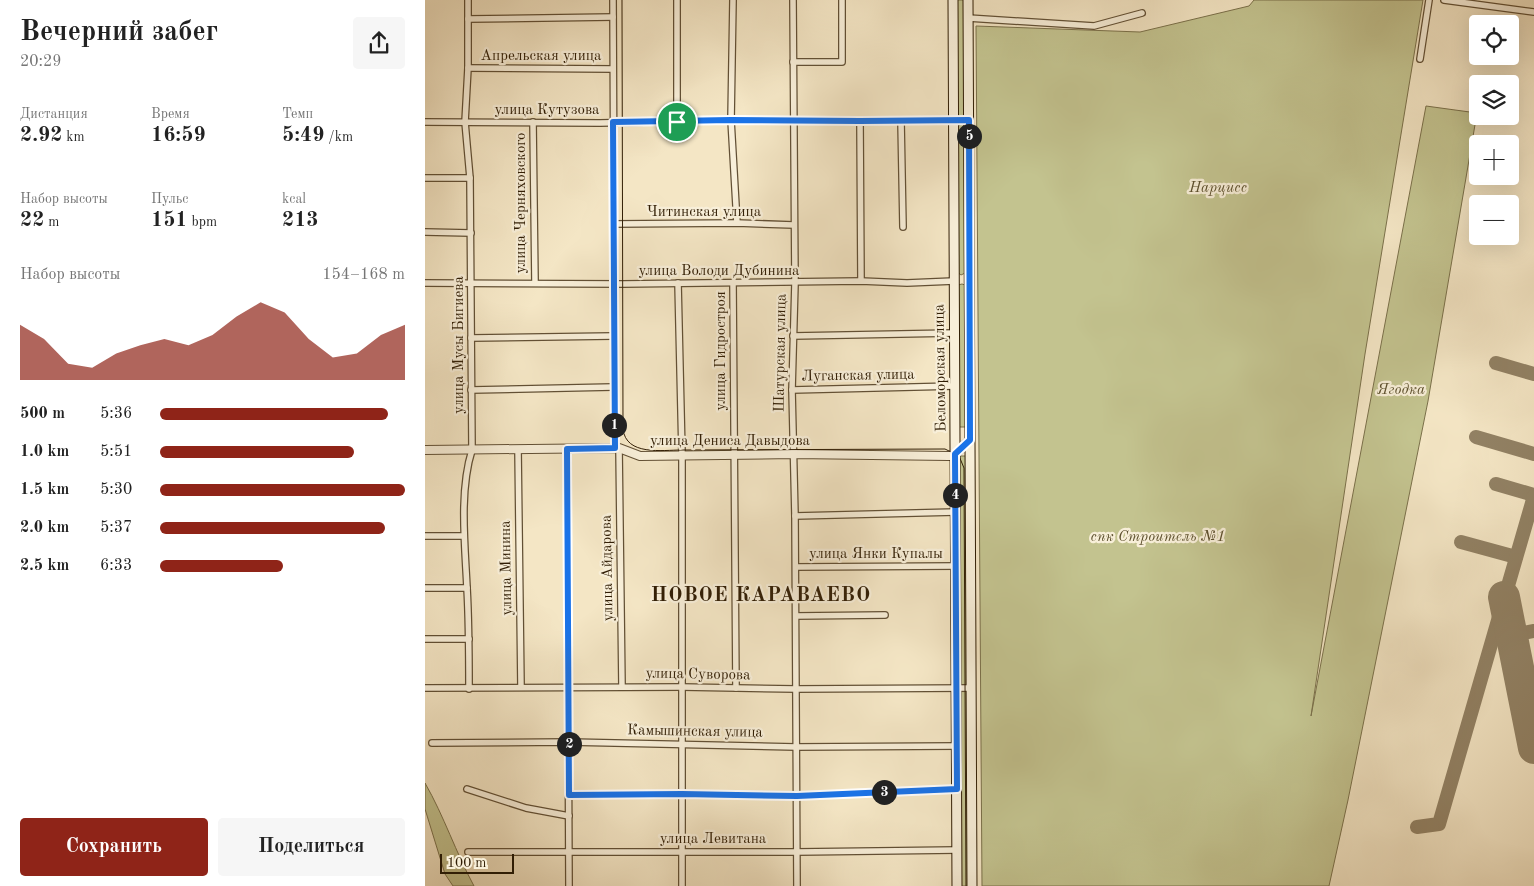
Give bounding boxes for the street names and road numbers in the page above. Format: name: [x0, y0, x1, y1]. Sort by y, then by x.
street label: Апрельская улица: [481, 49, 602, 64]
street label: улица Кутузова: [494, 103, 600, 118]
street label: улица Черняховского: [514, 132, 529, 274]
street label: Читинская улица: [647, 205, 762, 220]
street label: улица Володи Дубинина: [638, 264, 800, 279]
street label: улица Мусы Бигиева: [452, 276, 467, 414]
street label: улица Гидростроя: [714, 291, 729, 411]
street label: Шатурская улица: [772, 293, 790, 412]
street label: Беломорская улица: [932, 303, 950, 432]
street label: Луганская улица: [801, 368, 915, 384]
street label: улица Дениса Давыдова: [650, 434, 811, 449]
street label: улица Айдарова: [600, 514, 616, 621]
street label: улица Минина: [499, 520, 515, 616]
street label: улица Янки Купалы: [809, 547, 943, 562]
street label: улица Суворова: [645, 667, 751, 683]
street label: Камышинская улица: [627, 723, 764, 741]
street label: улица Левитана: [660, 832, 767, 847]

